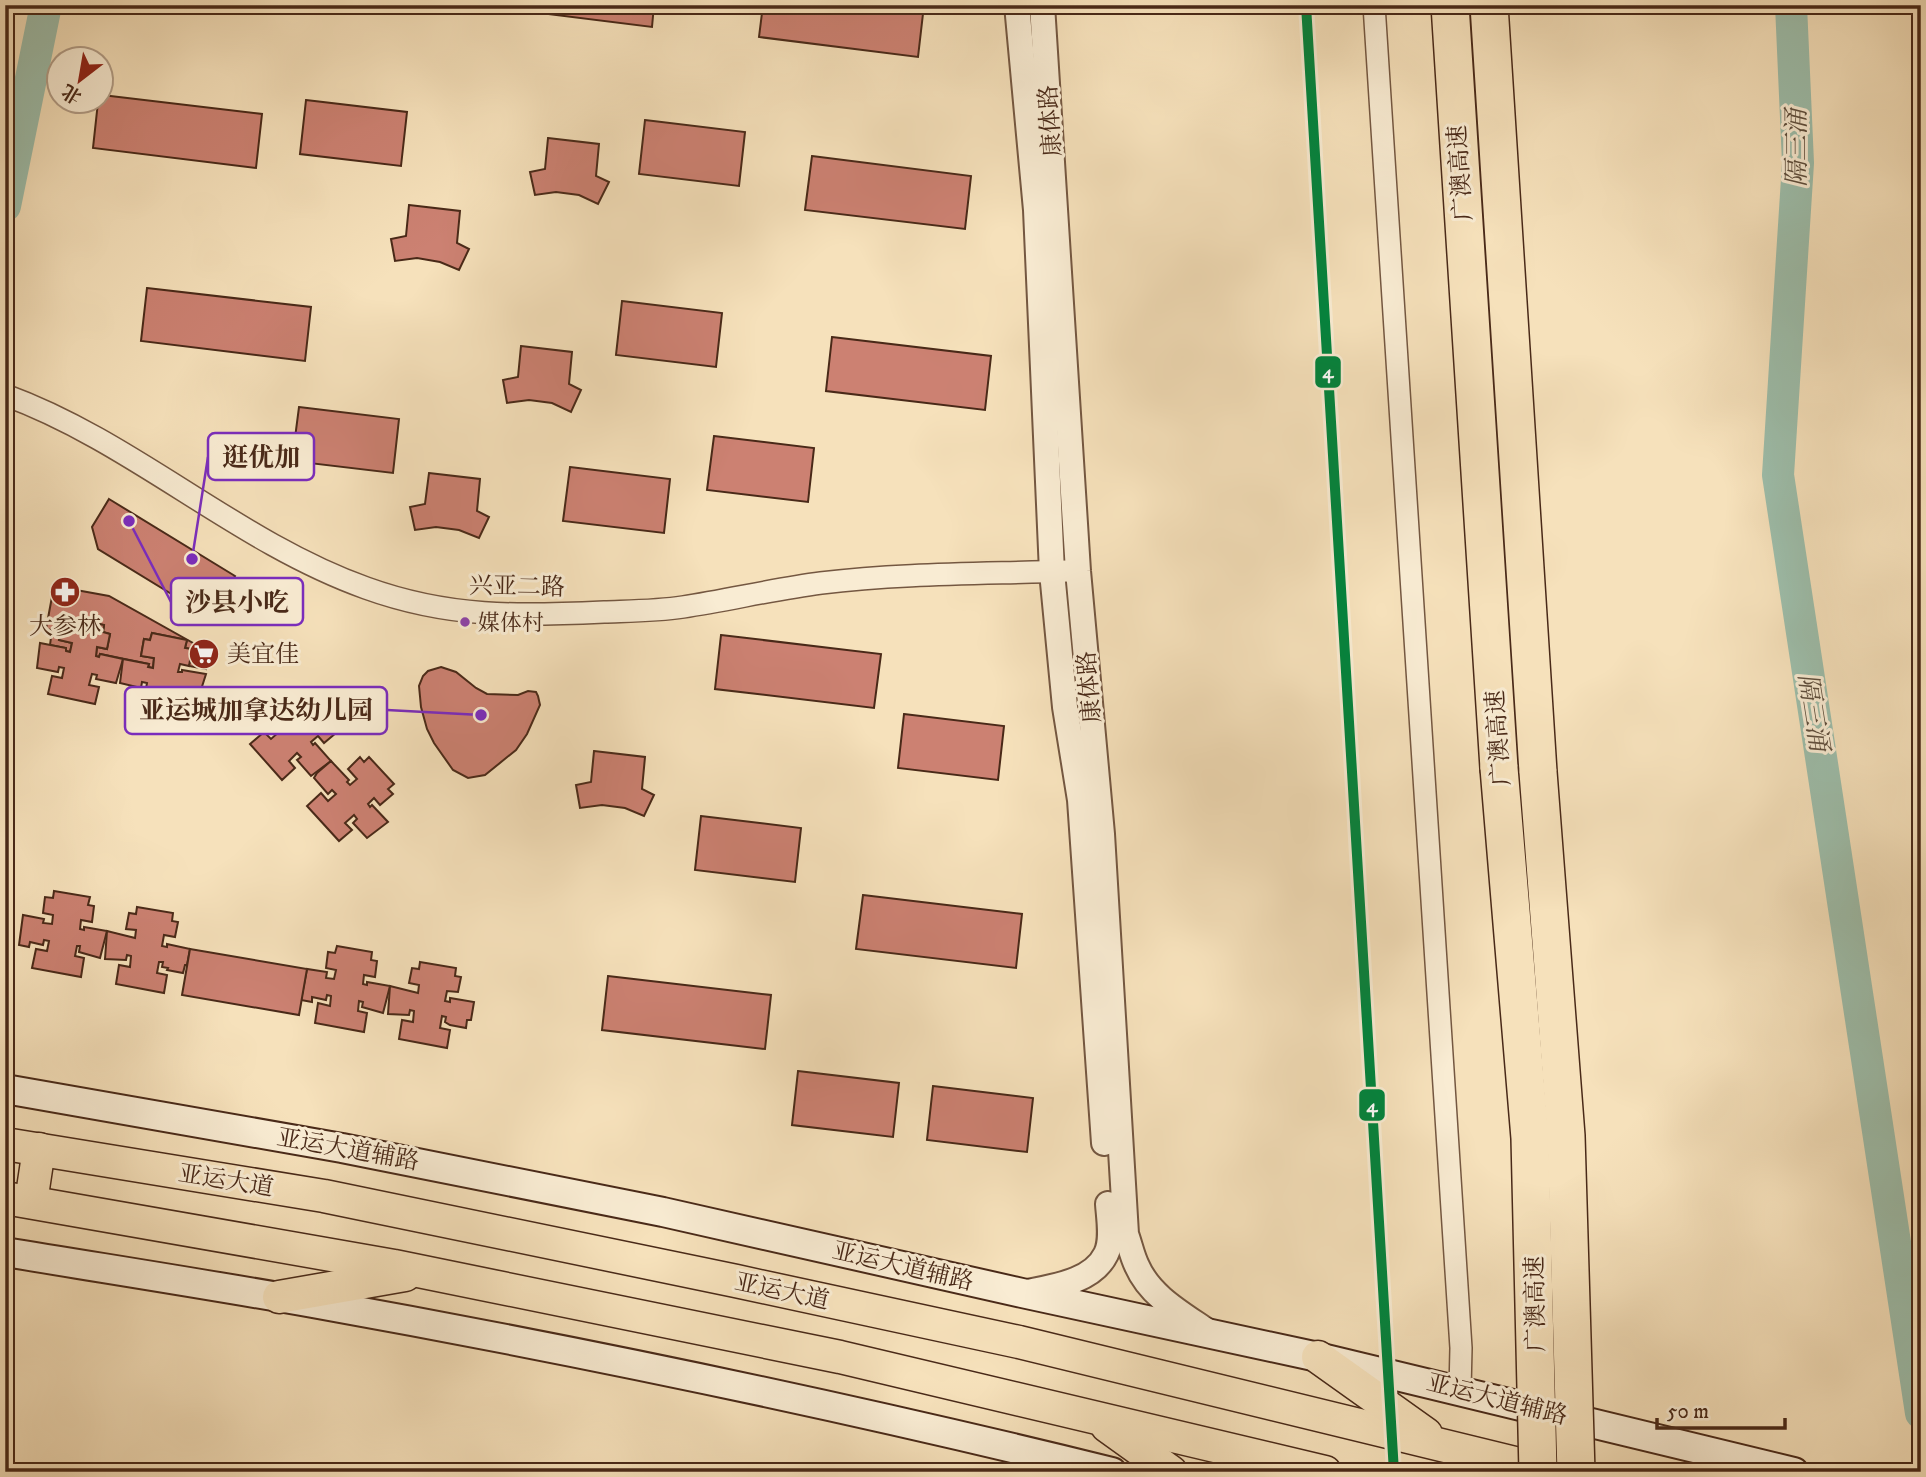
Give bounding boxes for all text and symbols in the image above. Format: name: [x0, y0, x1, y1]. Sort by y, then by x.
north arrow: [46, 46, 116, 116]
text: 北: [58, 79, 86, 108]
street label: 康体路: [1034, 84, 1068, 158]
water label: 隔三涌: [1781, 106, 1814, 187]
street label: 广澳高速: [1443, 124, 1479, 222]
line badge: 4: [1314, 355, 1342, 389]
text: 4: [1323, 361, 1335, 384]
callout: 逛优加: [208, 433, 314, 480]
text: 逛优加: [222, 442, 300, 475]
street label: 兴亚二路: [469, 571, 565, 603]
pharmacy icon: 大参林: [48, 575, 82, 609]
callout: 沙县小吃: [171, 578, 303, 625]
text: 沙县小吃: [185, 587, 289, 620]
place label: 媒体村: [478, 610, 544, 637]
place label: 大参林: [29, 612, 101, 642]
marker: 媒体村: [458, 615, 472, 629]
supermarket icon: 美宜佳: [187, 637, 221, 671]
place label: 美宜佳: [227, 640, 299, 670]
street label: 康体路: [1072, 650, 1108, 724]
water label: 隔三涌: [1790, 671, 1835, 756]
callout: 亚运城加拿达幼儿园: [125, 687, 387, 734]
street label: 广澳高速: [1481, 689, 1517, 787]
text: 亚运城加拿达幼儿园: [139, 695, 373, 728]
line badge: 4: [1358, 1088, 1386, 1122]
text: 4: [1367, 1095, 1379, 1118]
street label: 亚运大道辅路: [274, 1123, 421, 1177]
street label: 亚运大道: [176, 1159, 276, 1203]
street label: 亚运大道辅路: [829, 1236, 976, 1298]
street label: 广澳高速: [1520, 1256, 1552, 1352]
street label: 亚运大道: [732, 1267, 832, 1317]
street label: 亚运大道辅路: [1423, 1368, 1570, 1432]
scale bar: [1657, 1386, 1784, 1430]
text: 50 m: [1667, 1399, 1709, 1425]

